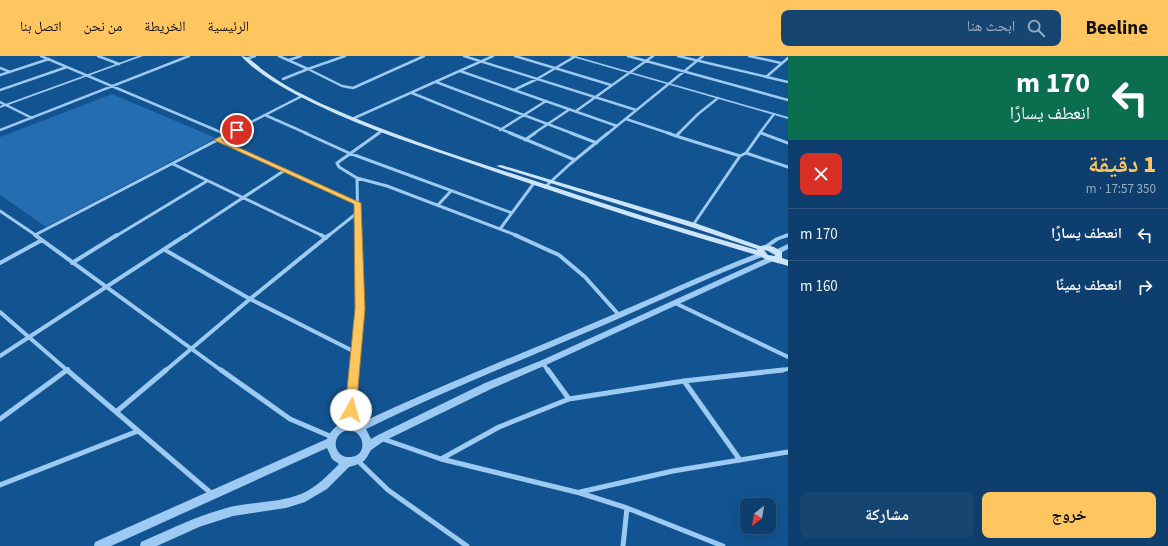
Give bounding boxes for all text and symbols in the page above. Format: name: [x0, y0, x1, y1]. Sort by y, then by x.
search box: [781, 10, 1061, 46]
text: Beeline: [1085, 15, 1148, 42]
text: ابحث هنا: [967, 16, 1015, 37]
text: اتصل بنا: [20, 17, 62, 37]
text: من نحن: [84, 17, 122, 37]
text: الخريطة: [144, 17, 186, 37]
text: الرئيسية: [208, 17, 249, 37]
icon: search: [1025, 17, 1047, 39]
text: 170 m: [1016, 63, 1090, 103]
icon: left: [1104, 72, 1156, 124]
text: انعطف يسارًا: [1010, 101, 1090, 126]
pin: [220, 113, 254, 147]
icon: arrive: [226, 119, 248, 141]
text: 1 دقيقة: [1088, 147, 1156, 182]
button: close: [800, 153, 842, 195]
text: 350 m · 17:57: [1086, 180, 1156, 198]
text: انعطف يسارًا: [1051, 223, 1122, 244]
text: 170 m: [800, 224, 838, 245]
icon: left: [1134, 224, 1156, 246]
text: انعطف يمينًا: [1055, 275, 1122, 296]
text: 160 m: [800, 276, 838, 297]
icon: right: [1134, 276, 1156, 298]
position arrow: [330, 389, 372, 431]
button: مشاركة: [800, 492, 974, 538]
button: خروج: [982, 492, 1156, 538]
north arrow: [740, 498, 776, 534]
map controls: [740, 498, 776, 534]

